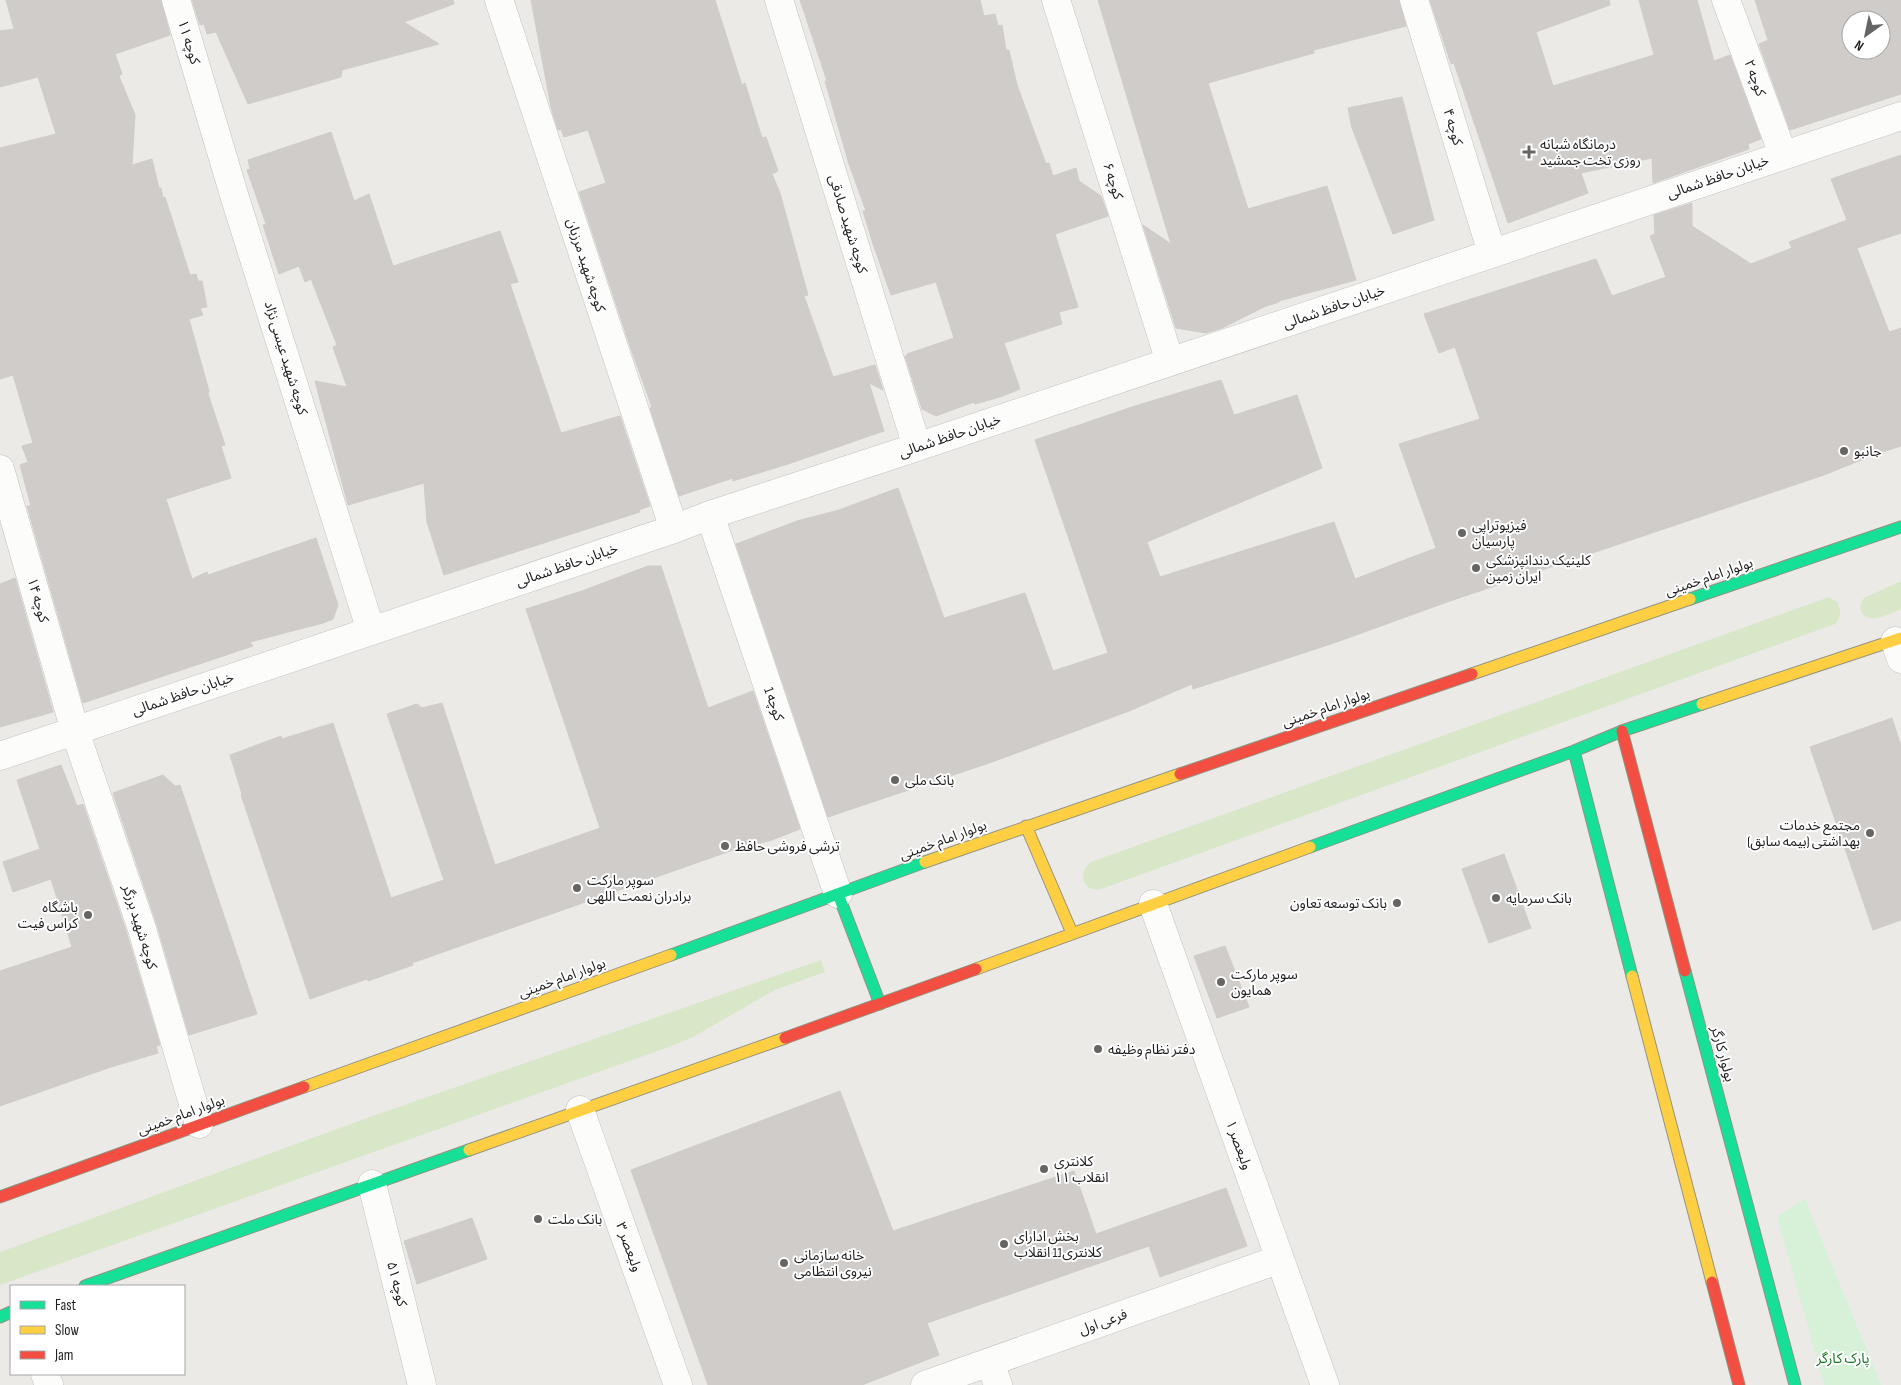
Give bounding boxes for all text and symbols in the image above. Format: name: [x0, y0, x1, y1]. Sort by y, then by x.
north arrow: [1841, 10, 1891, 60]
street label: کوچه ۱۱: [173, 18, 204, 67]
text: N: [1851, 36, 1867, 55]
street label: کوچه ۲: [1740, 57, 1770, 99]
street label: کوچه ۴: [1438, 107, 1467, 148]
place label: درمانگاه شبانه روزی تخت جمشید: [1540, 136, 1641, 169]
marker: درمانگاه شبانه روزی تخت جمشید: [1522, 145, 1536, 159]
street label: خیابان حافظ شمالی: [1665, 152, 1771, 202]
street label: کوچه ۶: [1098, 160, 1127, 202]
street label: کوچه شهید صادقی: [824, 172, 871, 276]
street label: کوچه شهید مرزبان: [562, 216, 609, 315]
street label: خیابان حافظ شمالی: [1281, 282, 1387, 332]
street label: کوچه شهید عیسی نژاد: [260, 299, 311, 418]
street label: خیابان حافظ شمالی: [897, 411, 1003, 461]
place label: جانبو: [1854, 443, 1882, 460]
marker: جانبو: [1838, 445, 1850, 457]
place label: فیزیوتراپی پارسیان: [1472, 517, 1527, 551]
marker: فیزیوتراپی پارسیان: [1456, 527, 1468, 539]
street label: خیابان حافظ شمالی: [514, 540, 620, 590]
place label: کلینیک دندانپزشکی ایران زمین: [1486, 552, 1591, 585]
street label: بولوار امام خمینی: [1663, 554, 1756, 602]
marker: کلینیک دندانپزشکی ایران زمین: [1470, 562, 1482, 574]
street label: کوچه ۱۴: [23, 576, 53, 625]
street label: خیابان حافظ شمالی: [130, 669, 236, 719]
street label: کوچه 1: [759, 685, 788, 724]
street label: بولوار امام خمینی: [1280, 685, 1373, 733]
place label: بانک ملی: [905, 772, 955, 789]
marker: بانک ملی: [889, 774, 901, 786]
street label: بولوار امام خمینی: [897, 816, 990, 866]
place label: مجتمع خدمات بهداشتی (بیمه سابق): [1747, 817, 1860, 851]
marker: مجتمع خدمات بهداشتی (بیمه سابق): [1864, 827, 1876, 839]
place label: ترشی فروشی حافظ: [735, 838, 840, 855]
marker: ترشی فروشی حافظ: [719, 840, 731, 852]
place label: سوپر مارکت برادران نعمت اللهی: [587, 872, 691, 905]
street label: کوچه شهید برزگر: [118, 882, 161, 972]
marker: سوپر مارکت برادران نعمت اللهی: [571, 882, 583, 894]
place label: بانک سرمایه: [1506, 890, 1572, 907]
marker: بانک سرمایه: [1490, 892, 1502, 904]
place label: بانک توسعه تعاون: [1290, 895, 1387, 912]
marker: بانک توسعه تعاون: [1391, 897, 1403, 909]
place label: باشگاه کراس فیت: [18, 899, 78, 932]
marker: باشگاه کراس فیت: [82, 909, 94, 921]
street label: بولوار امام خمینی: [516, 954, 609, 1004]
place label: سوپر مارکت همایون: [1231, 966, 1298, 999]
marker: سوپر مارکت همایون: [1215, 976, 1227, 988]
street label: بولوار کارگر: [1707, 1023, 1739, 1084]
place label: دفتر نظام وظیفه: [1108, 1041, 1196, 1060]
marker: دفتر نظام وظیفه: [1092, 1043, 1104, 1055]
street label: بولوار امام خمینی: [135, 1091, 228, 1141]
street label: ولیعصر ۱: [1222, 1118, 1256, 1172]
place label: کلانتری ۱۱ انقلاب: [1054, 1153, 1109, 1186]
marker: کلانتری ۱۱ انقلاب: [1038, 1163, 1050, 1175]
place label: بانک ملت: [548, 1211, 603, 1228]
marker: بانک ملت: [532, 1213, 544, 1225]
street label: ولیعصر ۳: [612, 1220, 646, 1274]
place label: بخش ادارای کلانتری11 انقلاب: [1014, 1228, 1102, 1261]
marker: بخش ادارای کلانتری11 انقلاب: [998, 1238, 1010, 1250]
place label: خانه سازمانی نیروی انتظامی: [794, 1247, 872, 1280]
marker: خانه سازمانی نیروی انتظامی: [778, 1257, 790, 1269]
street label: کوچه ۵۱: [382, 1260, 411, 1309]
legend: [10, 1285, 185, 1375]
text: Fast: [55, 1296, 77, 1315]
street label: فرعی اول: [1076, 1305, 1130, 1339]
text: Slow: [55, 1321, 79, 1340]
text: Jam: [54, 1346, 73, 1365]
park label: پارک کارگر: [1815, 1350, 1870, 1368]

